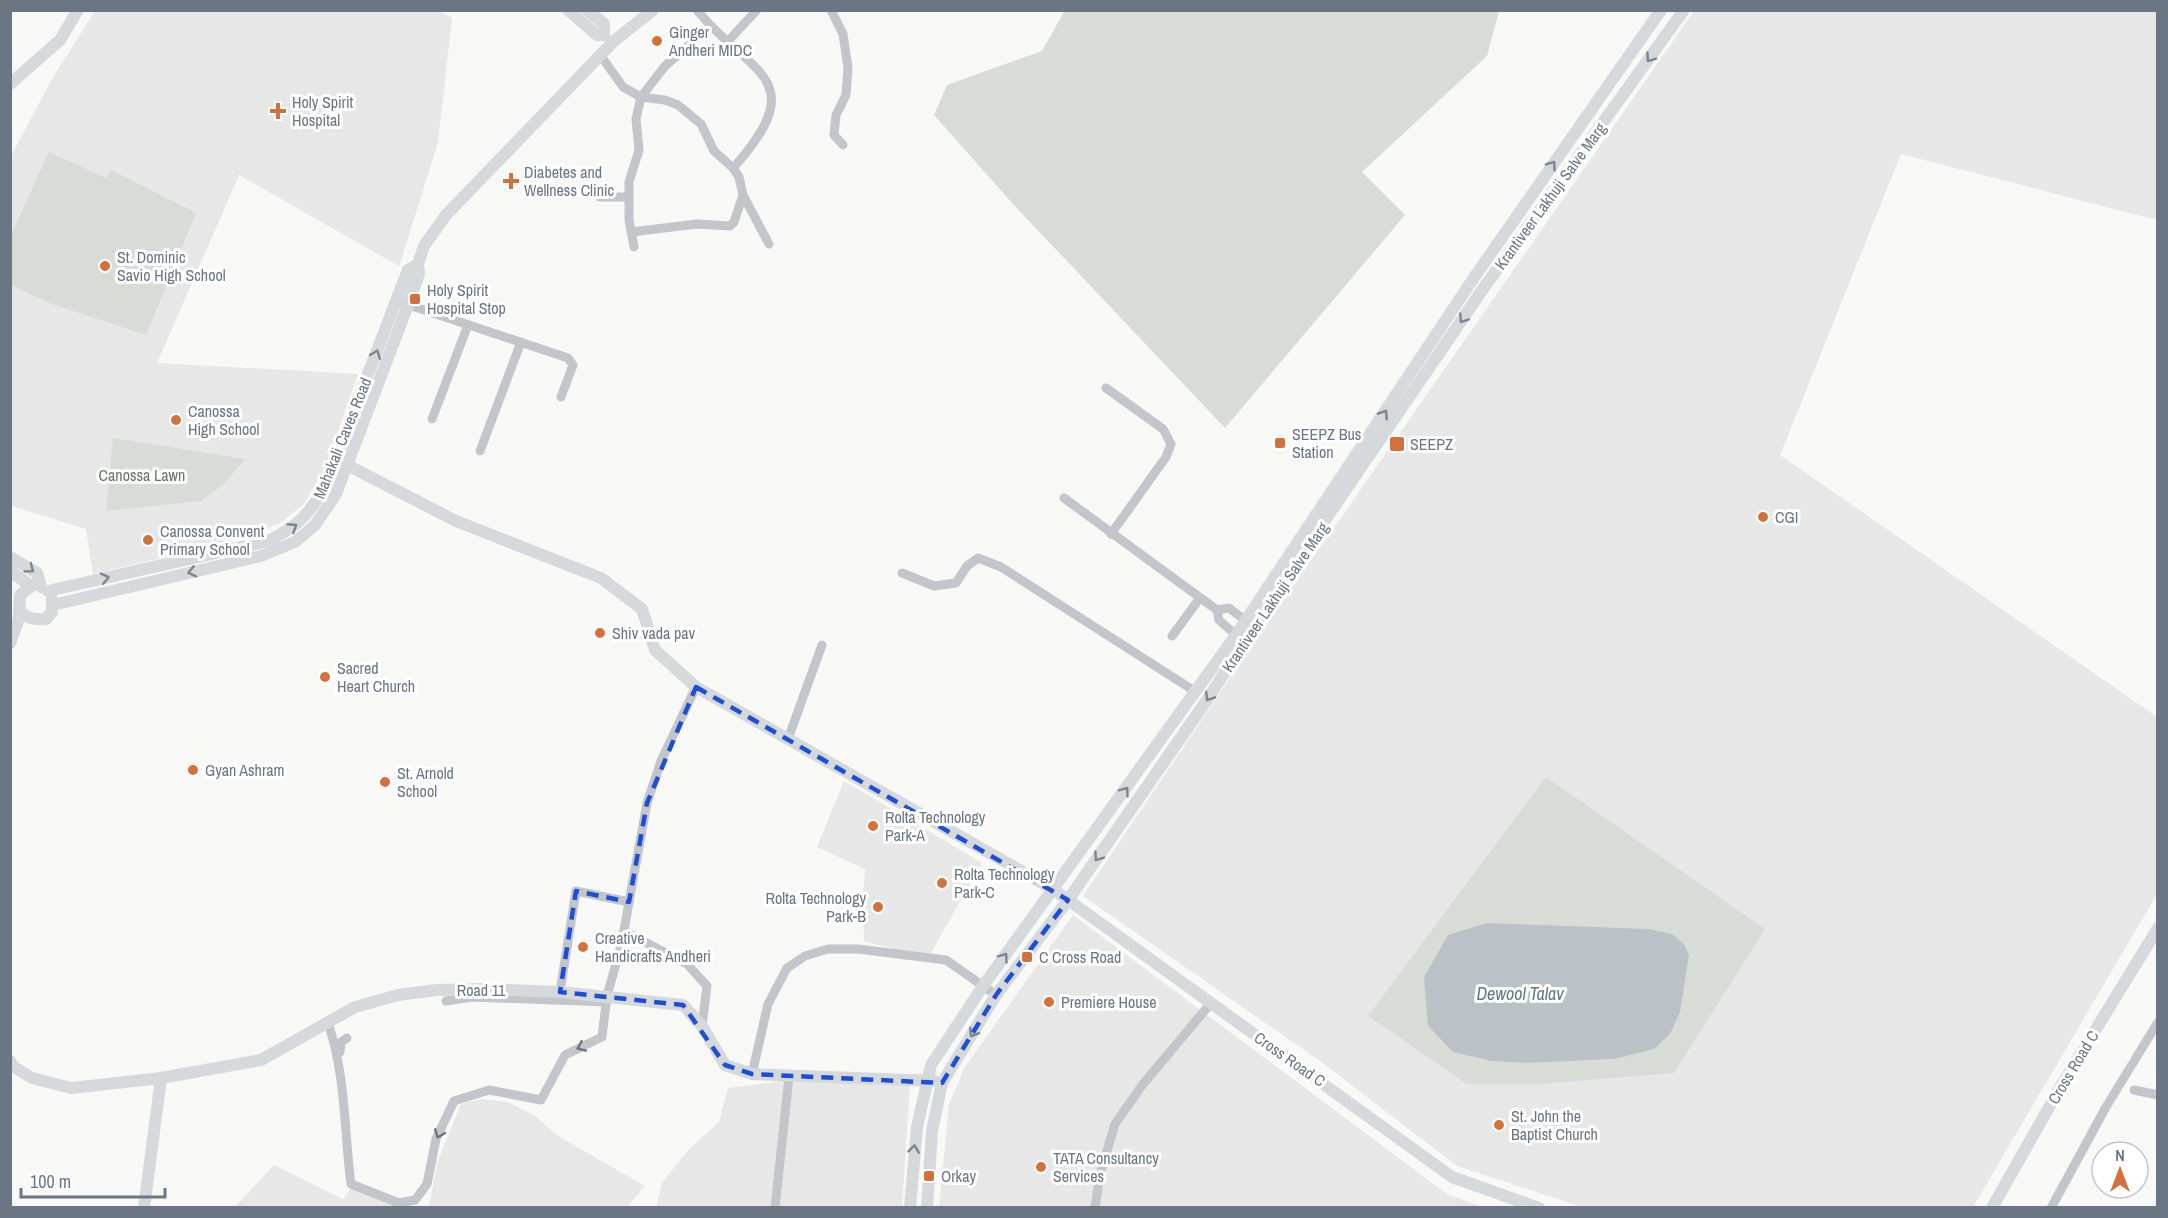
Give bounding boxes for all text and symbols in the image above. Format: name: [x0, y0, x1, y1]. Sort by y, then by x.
place label: Ginger Andheri MIDC: [668, 21, 752, 61]
marker: Ginger Andheri MIDC: [650, 34, 664, 48]
one-way arrow: [1646, 51, 1657, 62]
place label: Holy Spirit Hospital: [292, 91, 354, 131]
marker: Holy Spirit Hospital: [269, 102, 287, 120]
street label: Krantiveer Lakhuji Salve Marg: [1489, 118, 1611, 274]
place label: Diabetes and Wellness Clinic: [524, 161, 615, 201]
one-way arrow: [1545, 161, 1556, 172]
marker: Diabetes and Wellness Clinic: [502, 172, 520, 190]
place label: St. Dominic Savio High School: [117, 246, 226, 286]
marker: St. Dominic Savio High School: [98, 259, 112, 273]
place label: Holy Spirit Hospital Stop: [427, 279, 506, 319]
marker: Holy Spirit Hospital Stop: [408, 292, 422, 306]
one-way arrow: [1459, 312, 1470, 323]
one-way arrow: [369, 349, 382, 360]
street label: Mahakali Caves Road: [308, 374, 376, 502]
place label: Canossa High School: [188, 400, 260, 440]
one-way arrow: [1377, 409, 1388, 420]
marker: Canossa High School: [169, 413, 183, 427]
place label: SEEPZ Bus Station: [1292, 423, 1361, 463]
place label: SEEPZ: [1410, 433, 1453, 455]
marker: SEEPZ: [1388, 435, 1406, 453]
marker: SEEPZ Bus Station: [1273, 436, 1287, 450]
park label: Canossa Lawn: [99, 464, 185, 486]
place label: CGI: [1775, 506, 1798, 528]
marker: CGI: [1756, 510, 1770, 524]
street label: Krantiveer Lakhuji Salve Marg: [1217, 517, 1334, 676]
place label: Canossa Convent Primary School: [160, 520, 265, 560]
one-way arrow: [286, 524, 297, 535]
marker: Canossa Convent Primary School: [141, 533, 155, 547]
one-way arrow: [23, 562, 34, 573]
one-way arrow: [187, 565, 197, 578]
one-way arrow: [100, 572, 110, 585]
place label: Shiv vada pav: [612, 622, 696, 644]
marker: Shiv vada pav: [593, 626, 607, 640]
place label: Sacred Heart Church: [337, 657, 415, 697]
marker: Sacred Heart Church: [318, 670, 332, 684]
one-way arrow: [1205, 691, 1216, 702]
place label: Gyan Ashram: [205, 759, 285, 781]
place label: St. Arnold School: [397, 762, 454, 802]
marker: Gyan Ashram: [186, 763, 200, 777]
marker: St. Arnold School: [378, 775, 392, 789]
one-way arrow: [1118, 786, 1129, 797]
place label: Rolta Technology Park-A: [885, 806, 986, 846]
marker: Rolta Technology Park-A: [866, 819, 880, 833]
one-way arrow: [1094, 851, 1105, 862]
place label: Rolta Technology Park-C: [954, 863, 1055, 903]
marker: Rolta Technology Park-C: [935, 876, 949, 890]
place label: Rolta Technology Park-B: [766, 887, 866, 927]
marker: Rolta Technology Park-B: [871, 900, 885, 914]
place label: Creative Handicrafts Andheri: [595, 927, 711, 967]
marker: Creative Handicrafts Andheri: [576, 940, 590, 954]
place label: C Cross Road: [1039, 946, 1121, 968]
marker: C Cross Road: [1020, 950, 1034, 964]
one-way arrow: [996, 953, 1007, 964]
street label: Road 11: [457, 979, 506, 1001]
water label: Dewool Talav: [1476, 981, 1565, 1006]
place label: Premiere House: [1061, 991, 1157, 1013]
marker: Premiere House: [1042, 995, 1056, 1009]
street label: Cross Road C: [1250, 1026, 1330, 1092]
street label: Cross Road C: [2042, 1026, 2104, 1108]
one-way arrow: [968, 1027, 980, 1037]
one-way arrow: [576, 1040, 587, 1052]
place label: St. John the Baptist Church: [1511, 1105, 1598, 1145]
marker: St. John the Baptist Church: [1492, 1118, 1506, 1132]
one-way arrow: [434, 1128, 446, 1139]
north arrow: [2090, 1140, 2150, 1200]
text: N: [2115, 1144, 2125, 1166]
one-way arrow: [908, 1145, 920, 1154]
place label: TATA Consultancy Services: [1053, 1147, 1159, 1187]
marker: TATA Consultancy Services: [1034, 1160, 1048, 1174]
scale bar: [21, 1161, 165, 1199]
place label: Orkay: [941, 1165, 976, 1187]
text: 100 m: [30, 1169, 71, 1194]
marker: Orkay: [922, 1169, 936, 1183]

